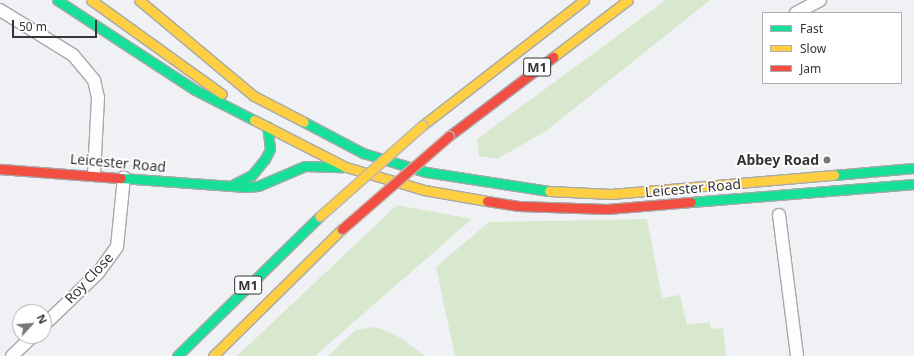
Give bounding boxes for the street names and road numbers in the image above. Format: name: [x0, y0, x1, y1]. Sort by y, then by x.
road number: M1: [523, 56, 551, 78]
street label: Leicester Road: [69, 150, 167, 176]
street label: Leicester Road: [644, 175, 742, 201]
street label: Roy Close: [61, 249, 117, 307]
road number: M1: [234, 274, 262, 296]

